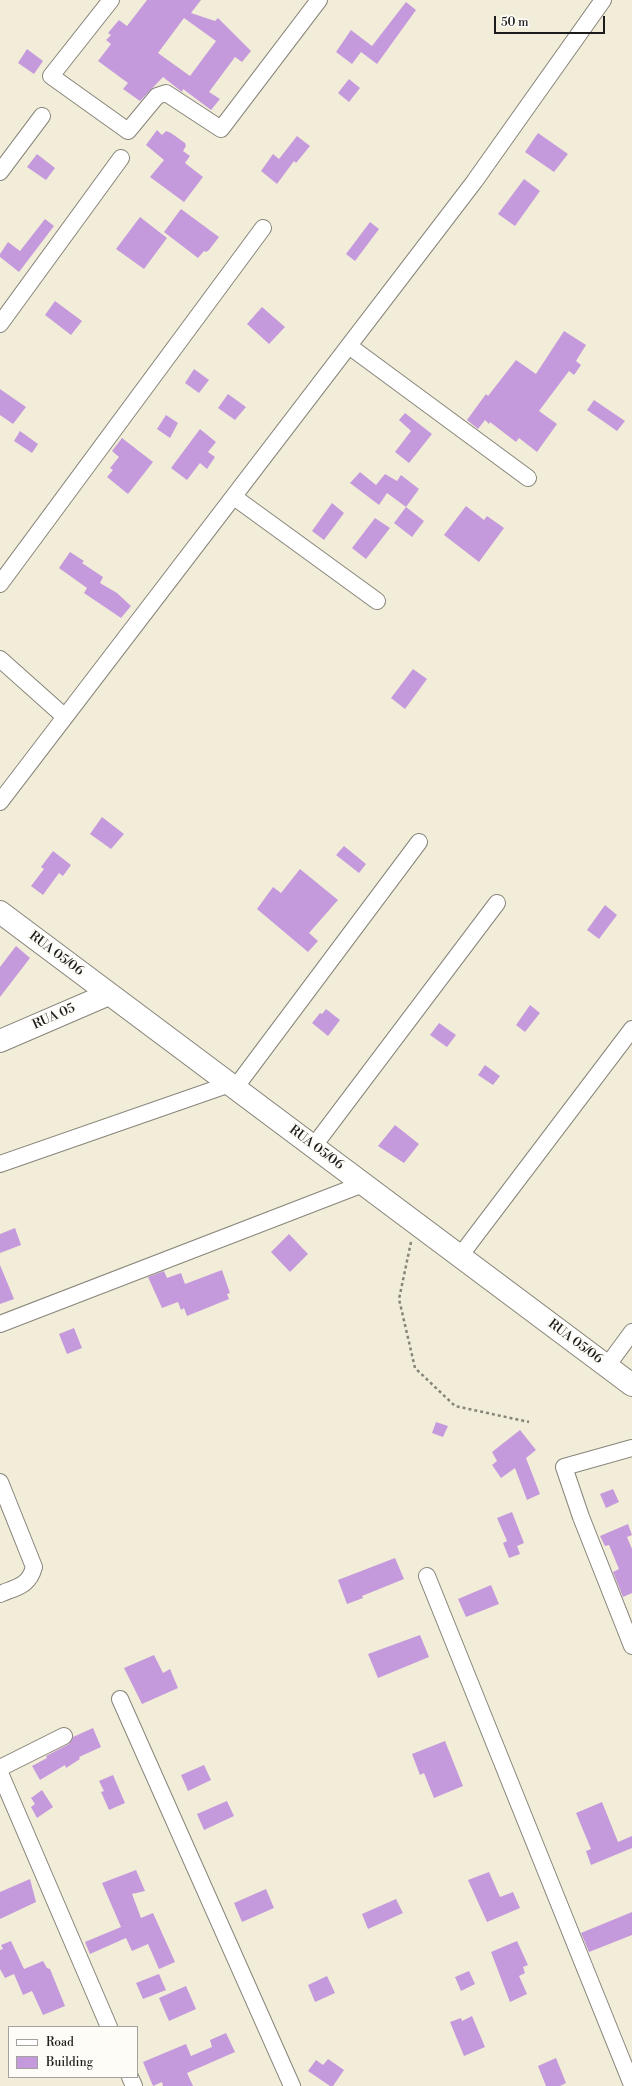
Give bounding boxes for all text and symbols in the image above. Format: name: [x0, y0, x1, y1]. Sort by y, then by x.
scale bar: [496, 8, 607, 34]
text: 50 m: [501, 15, 529, 30]
street label: RUA 05/06: [26, 928, 86, 980]
street label: RUA 05: [30, 1001, 78, 1033]
street label: RUA 05/06: [286, 1122, 346, 1174]
street label: RUA 05/06: [545, 1316, 605, 1368]
legend: [8, 2026, 138, 2078]
text: Road: [46, 2035, 74, 2050]
text: Building: [46, 2055, 93, 2070]

